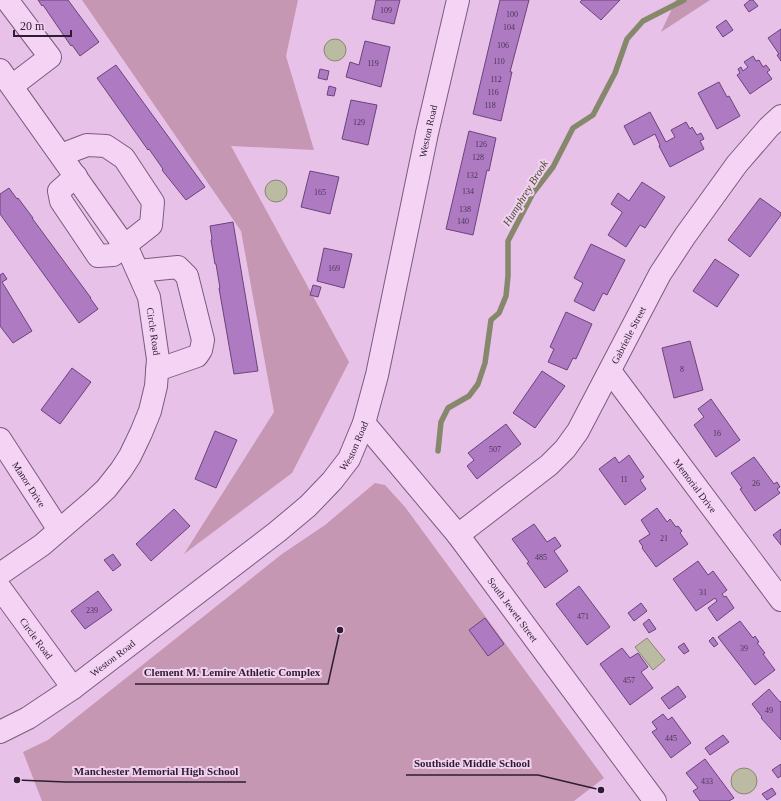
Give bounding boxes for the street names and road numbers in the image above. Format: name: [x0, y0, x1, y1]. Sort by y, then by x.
street label: Weston Road: [417, 104, 439, 158]
street label: Gabrielle Street: [609, 304, 648, 366]
street label: Circle Road: [145, 307, 162, 356]
street label: Weston Road: [337, 420, 370, 473]
street label: Memorial Drive: [671, 457, 719, 516]
street label: Manor Drive: [10, 460, 48, 510]
street label: South Jewett Street: [485, 576, 540, 644]
street label: Circle Road: [18, 616, 55, 661]
street label: Weston Road: [88, 638, 137, 679]

